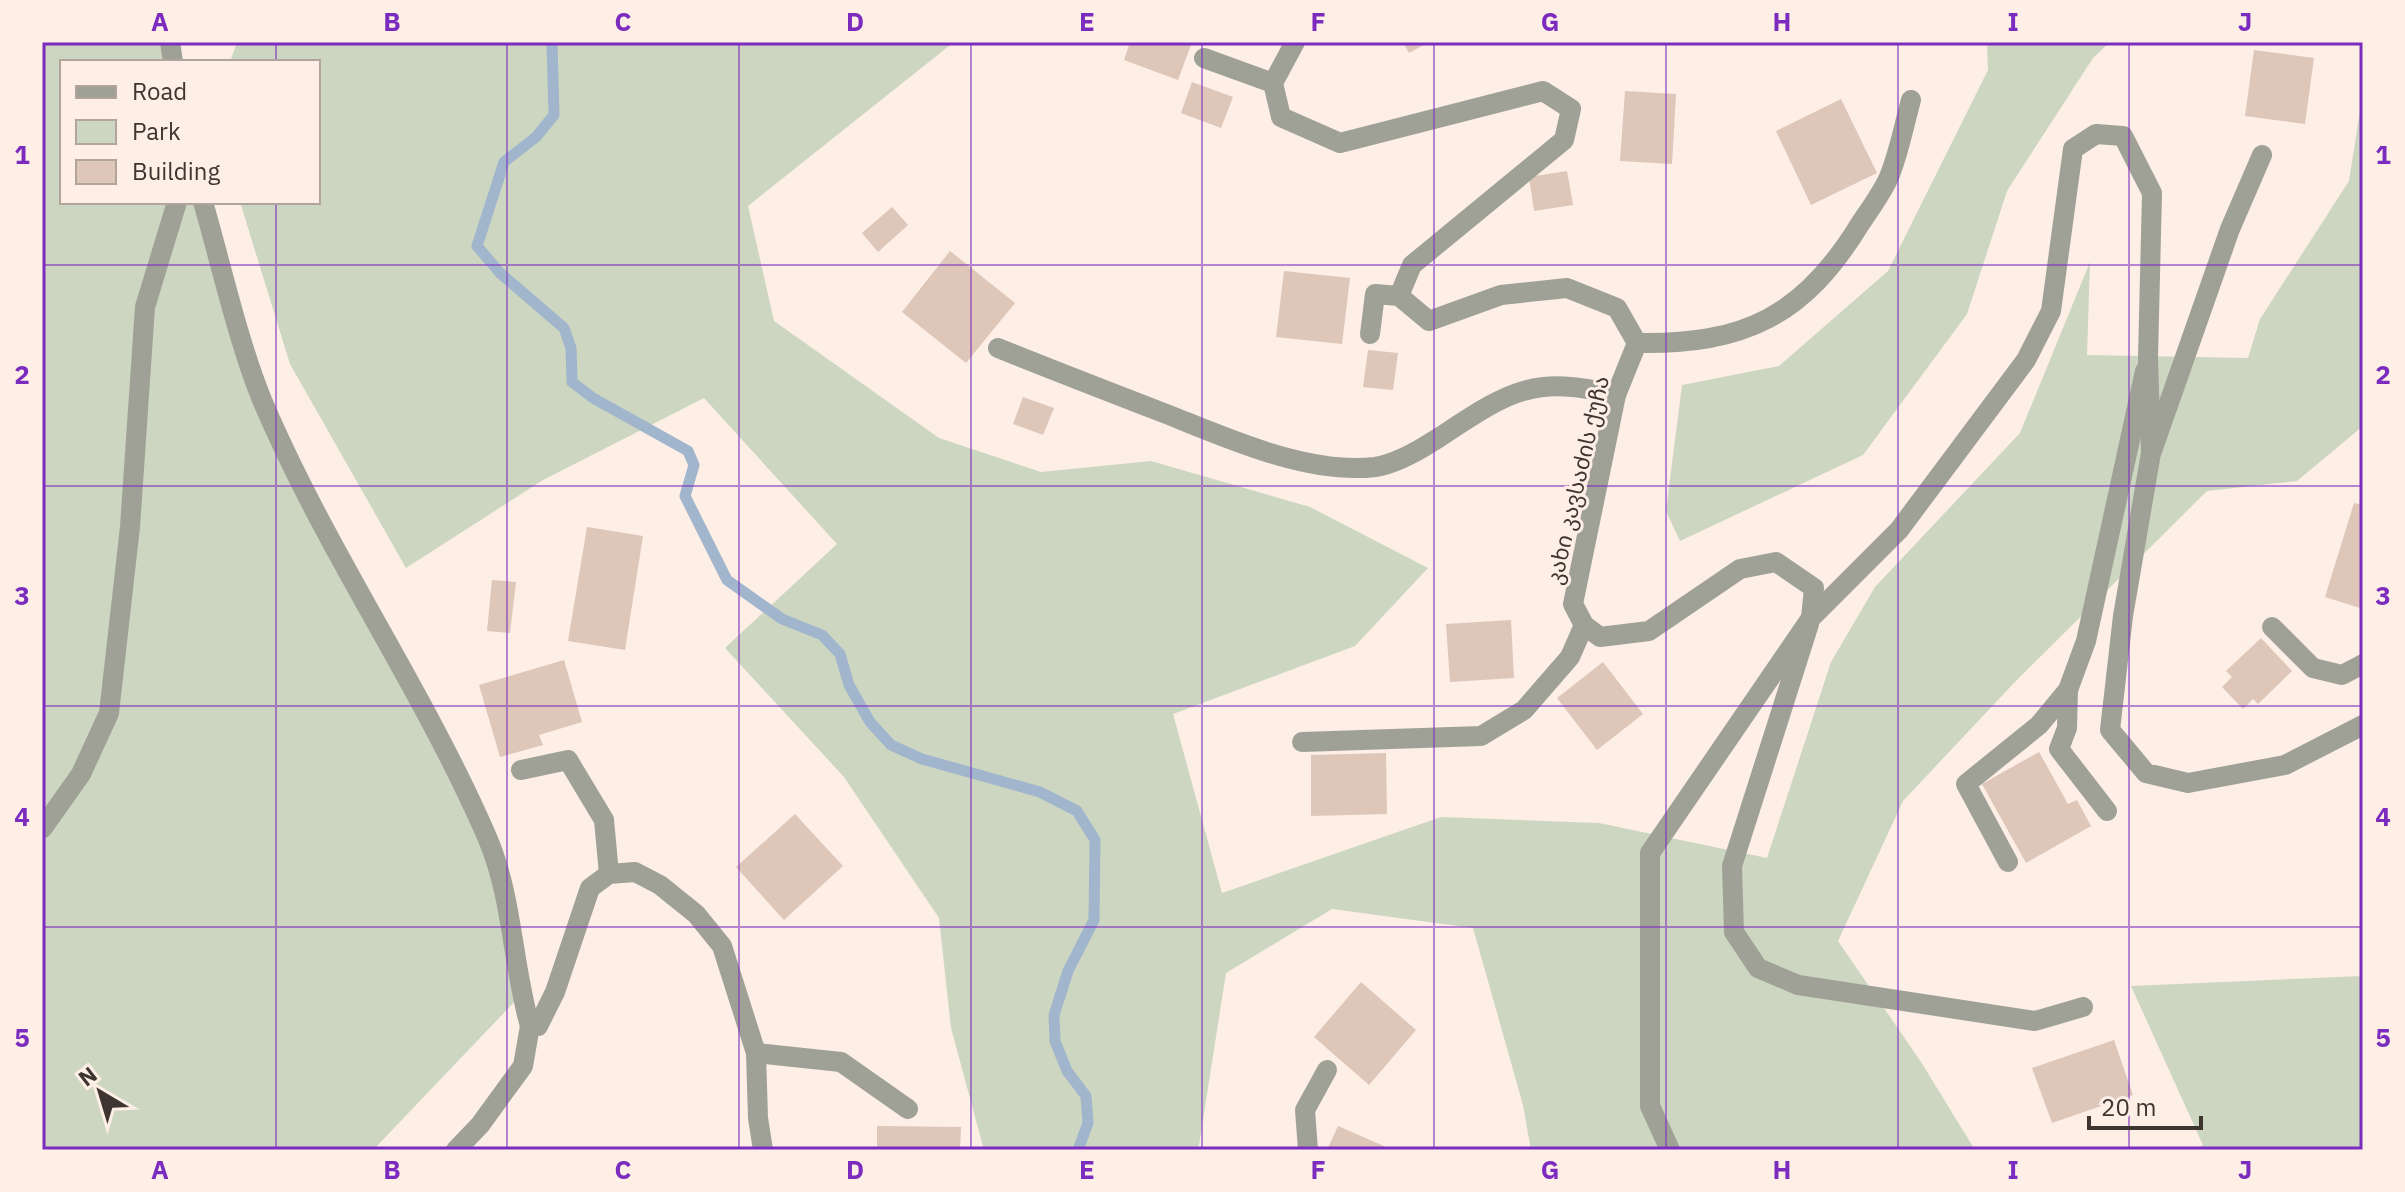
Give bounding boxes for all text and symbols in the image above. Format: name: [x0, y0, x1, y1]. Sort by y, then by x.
text: A: [151, 4, 169, 38]
text: B: [383, 4, 401, 38]
text: C: [615, 4, 632, 38]
text: D: [846, 4, 864, 38]
text: E: [1079, 4, 1095, 38]
text: F: [1310, 4, 1326, 38]
text: G: [1541, 4, 1559, 38]
text: H: [1773, 4, 1791, 38]
text: I: [2007, 4, 2019, 38]
text: J: [2238, 4, 2252, 38]
legend: [60, 60, 320, 204]
text: Road: [132, 75, 187, 107]
text: Park: [132, 115, 181, 147]
text: 1: [14, 137, 30, 171]
text: 1: [2375, 137, 2391, 171]
text: Building: [132, 155, 220, 187]
text: 2: [14, 357, 30, 391]
text: 2: [2375, 357, 2391, 391]
street label: კახი კავსაძის ქუჩა: [1539, 373, 1615, 587]
text: 3: [14, 578, 30, 612]
text: 3: [2375, 578, 2391, 612]
text: 4: [14, 799, 30, 833]
text: 4: [2375, 799, 2391, 833]
text: 5: [14, 1020, 30, 1054]
text: 5: [2375, 1020, 2391, 1054]
north arrow: [60, 1052, 140, 1132]
text: N: [72, 1060, 103, 1092]
scale bar: [2089, 1080, 2201, 1130]
text: 20 m: [2101, 1091, 2156, 1123]
text: A: [151, 1152, 169, 1186]
text: B: [383, 1152, 401, 1186]
text: C: [615, 1152, 632, 1186]
text: D: [846, 1152, 864, 1186]
text: E: [1079, 1152, 1095, 1186]
text: F: [1310, 1152, 1326, 1186]
text: G: [1541, 1152, 1559, 1186]
text: H: [1773, 1152, 1791, 1186]
text: I: [2007, 1152, 2019, 1186]
text: J: [2238, 1152, 2252, 1186]

